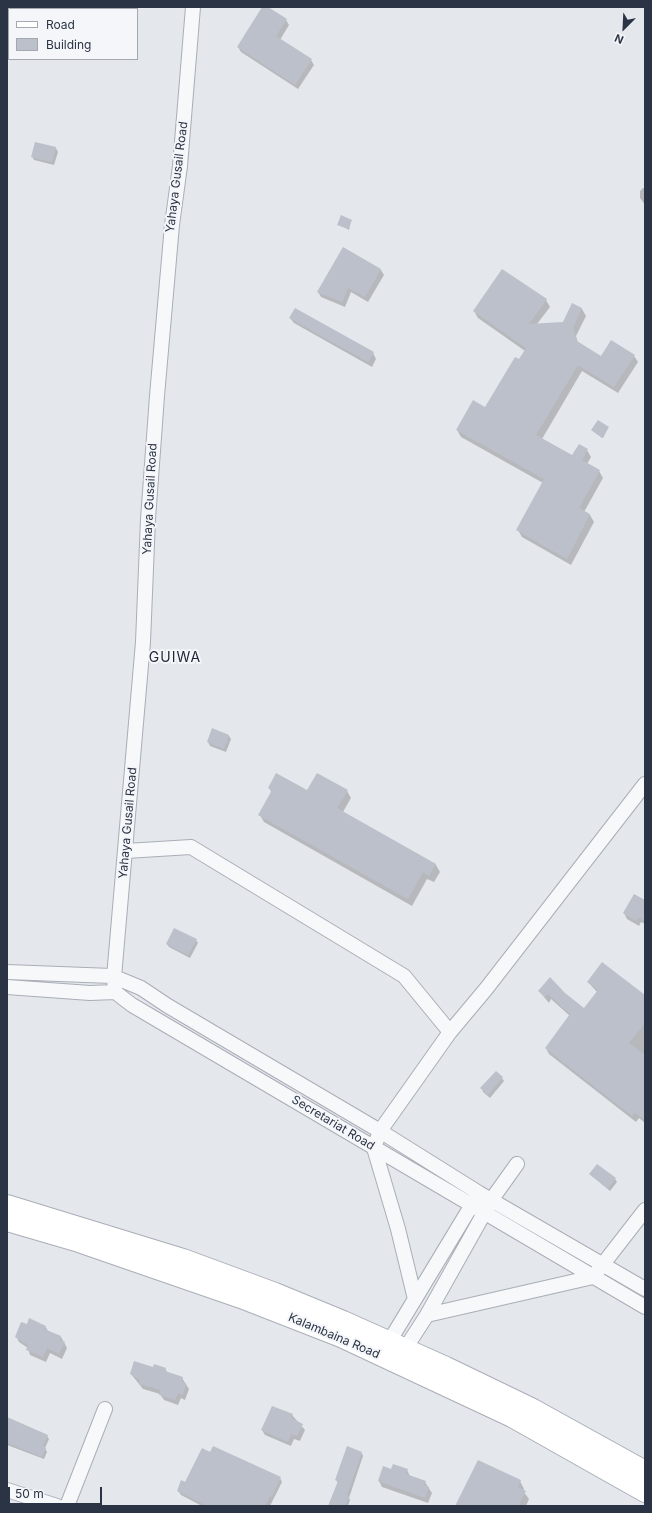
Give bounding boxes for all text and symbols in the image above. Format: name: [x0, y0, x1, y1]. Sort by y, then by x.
legend: [8, 8, 138, 60]
north arrow: [604, 8, 644, 48]
text: Road: [46, 17, 75, 32]
text: N: [612, 31, 626, 47]
text: Building: [46, 37, 91, 52]
street label: Yahaya Gusail Road: [163, 121, 191, 233]
street label: Yahaya Gusail Road: [140, 443, 160, 555]
district label: GUIWA: [149, 650, 201, 666]
street label: Yahaya Gusail Road: [116, 767, 140, 879]
street label: Secretariat Road: [289, 1093, 377, 1153]
street label: Kalambaina Road: [286, 1310, 382, 1362]
scale bar: [10, 1479, 104, 1505]
text: 50 m: [15, 1486, 44, 1501]

